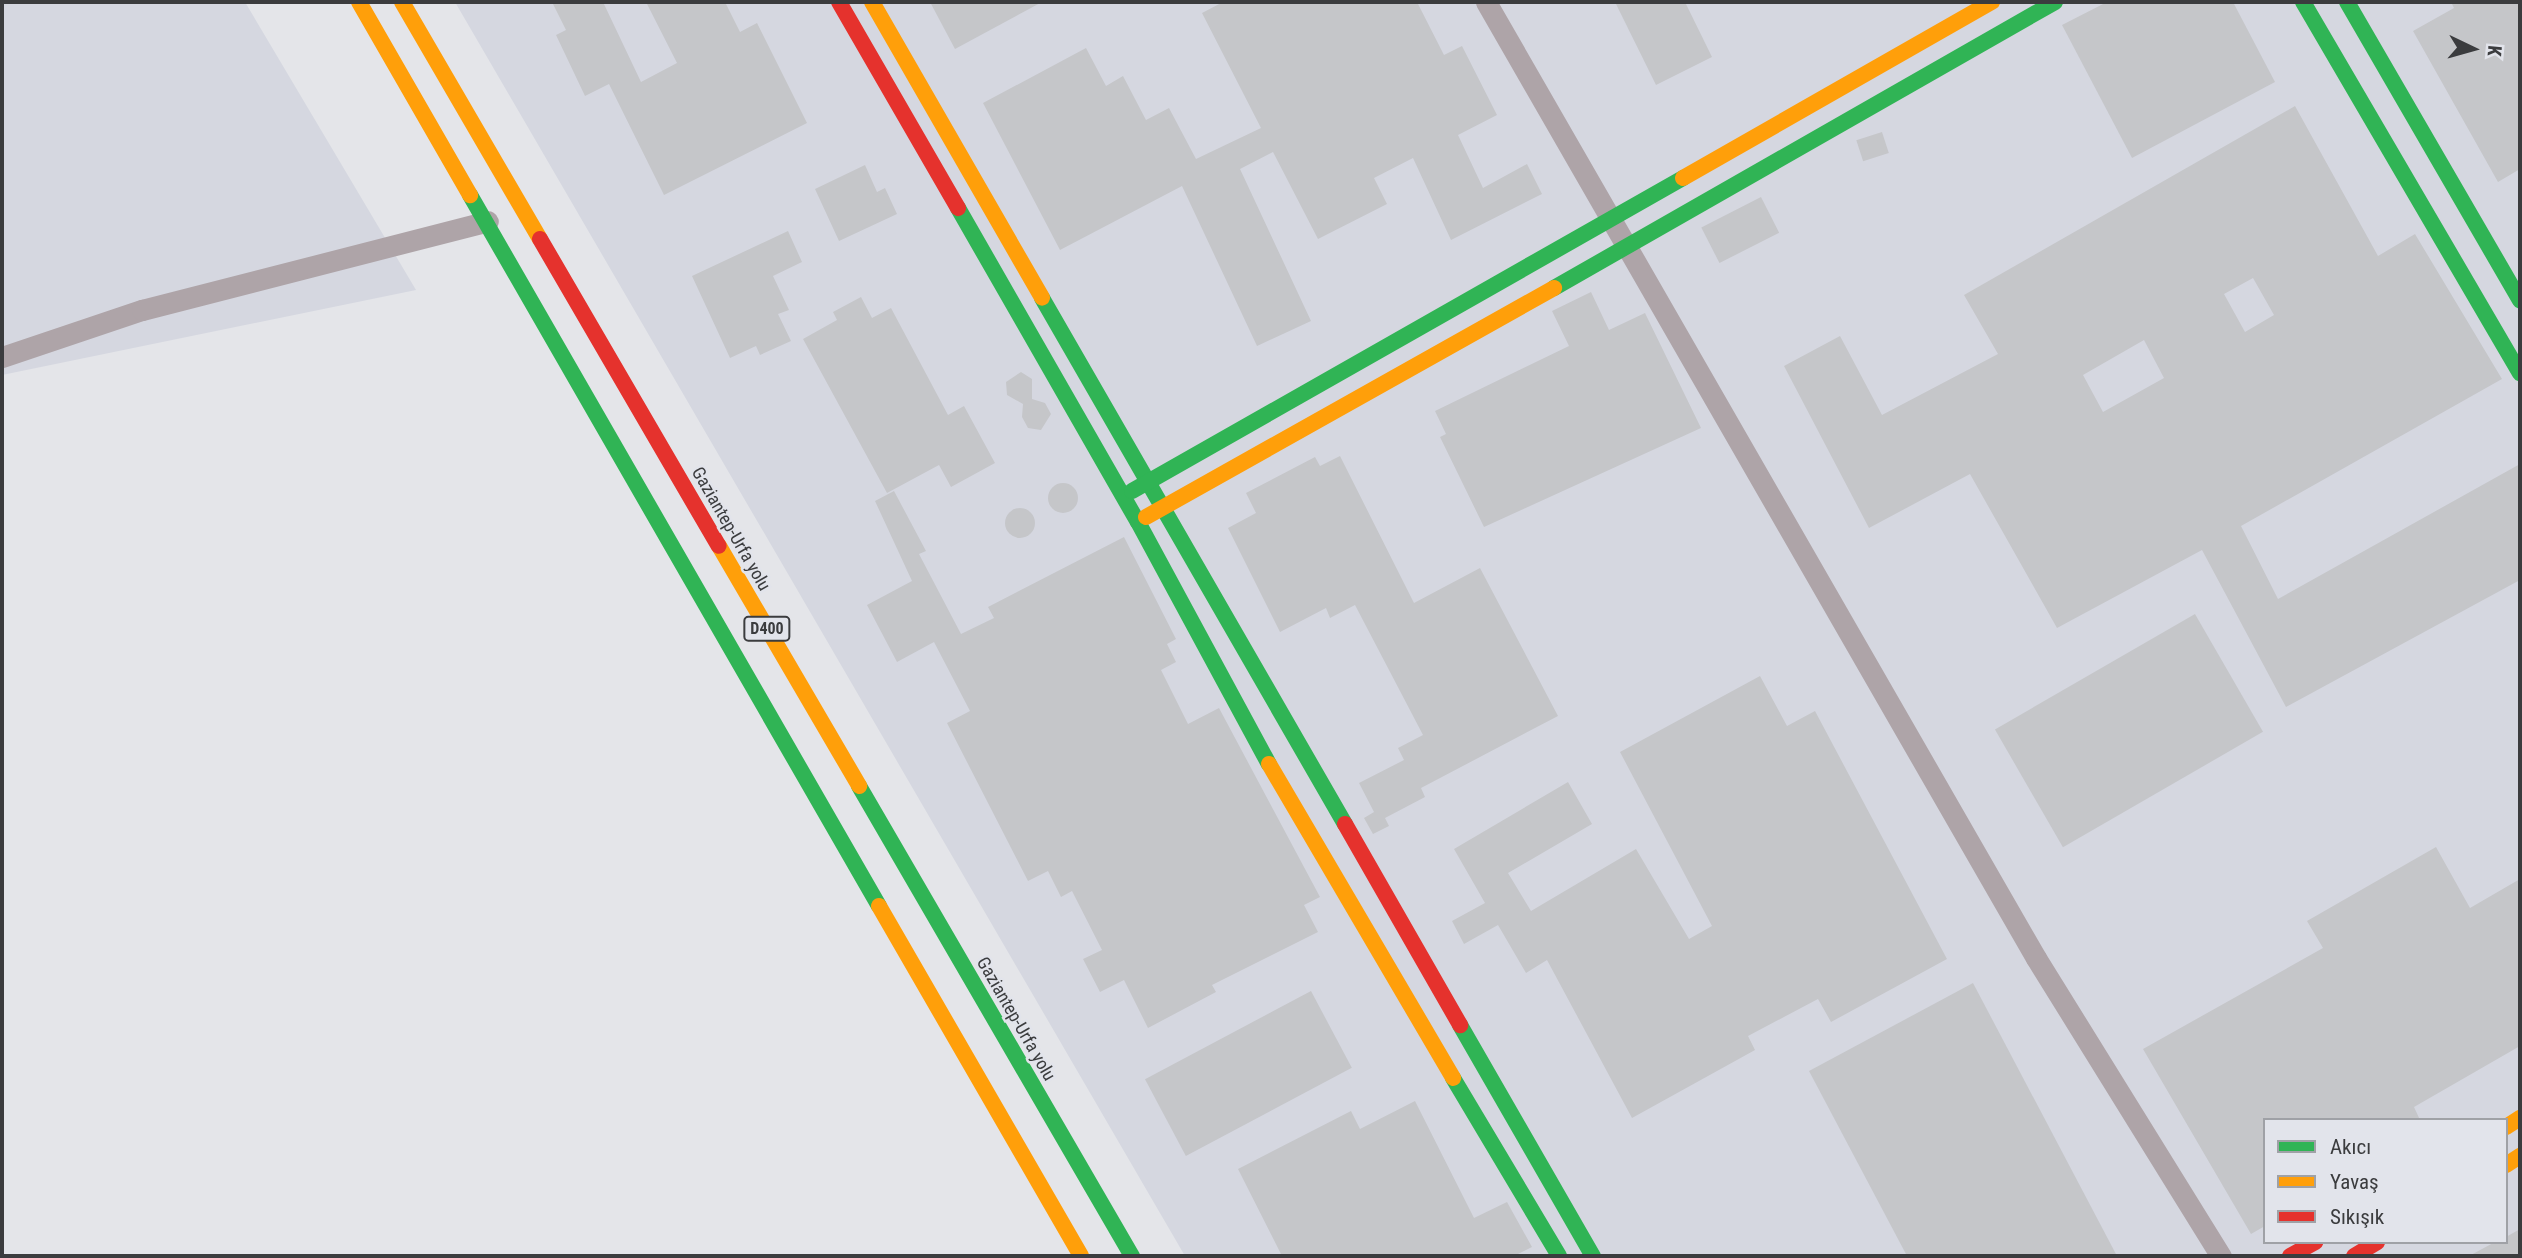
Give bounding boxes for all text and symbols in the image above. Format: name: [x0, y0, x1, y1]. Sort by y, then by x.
north arrow: [2438, 14, 2508, 84]
text: K: [2483, 45, 2506, 57]
street label: Gaziantep-Urfa yolu: [687, 463, 775, 595]
road number: D400: [742, 616, 792, 642]
street label: Gaziantep-Urfa yolu: [972, 953, 1060, 1085]
legend: [2263, 1118, 2508, 1244]
text: Akıcı: [2330, 1135, 2371, 1159]
text: Yavaş: [2330, 1170, 2379, 1194]
text: Sıkışık: [2330, 1205, 2384, 1229]

